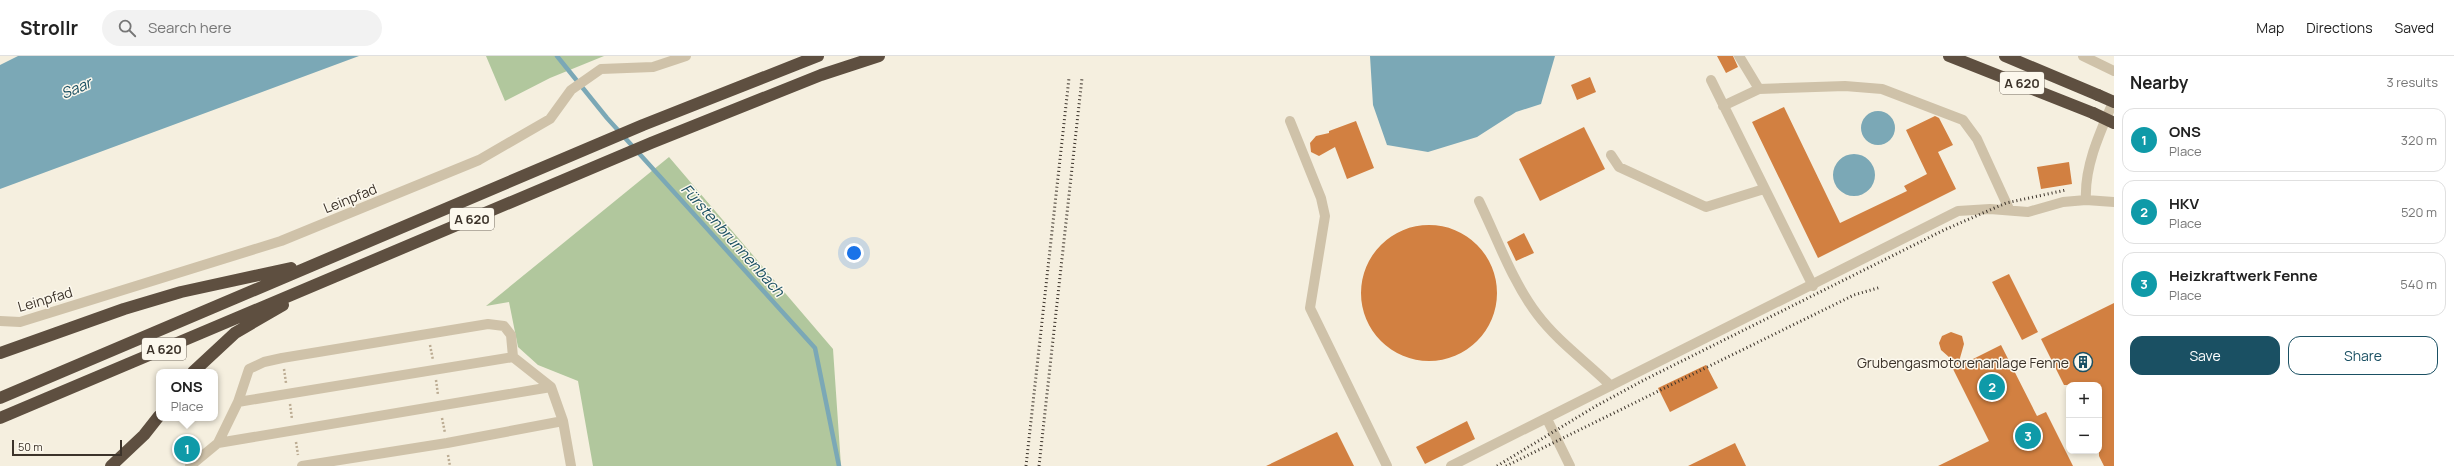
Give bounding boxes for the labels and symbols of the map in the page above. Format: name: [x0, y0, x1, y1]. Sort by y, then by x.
water label: Saar: [57, 71, 97, 104]
road number: A 620: [2000, 72, 2044, 94]
street label: Leinpfad: [320, 179, 380, 217]
water label: Fürstenbrunnenbach: [677, 179, 790, 302]
road number: A 620: [450, 208, 494, 230]
your location: [844, 243, 864, 263]
street label: Leinpfad: [15, 282, 75, 316]
road number: A 620: [142, 338, 186, 360]
building icon: Grubengasmotorenanlage Fenne: [2072, 351, 2094, 373]
place label: Grubengasmotorenanlage Fenne: [1857, 353, 2069, 372]
pin: 2: [1979, 372, 2005, 402]
pin: 3: [2015, 421, 2041, 451]
pin: 1: [174, 434, 200, 464]
scale bar: [12, 438, 122, 457]

